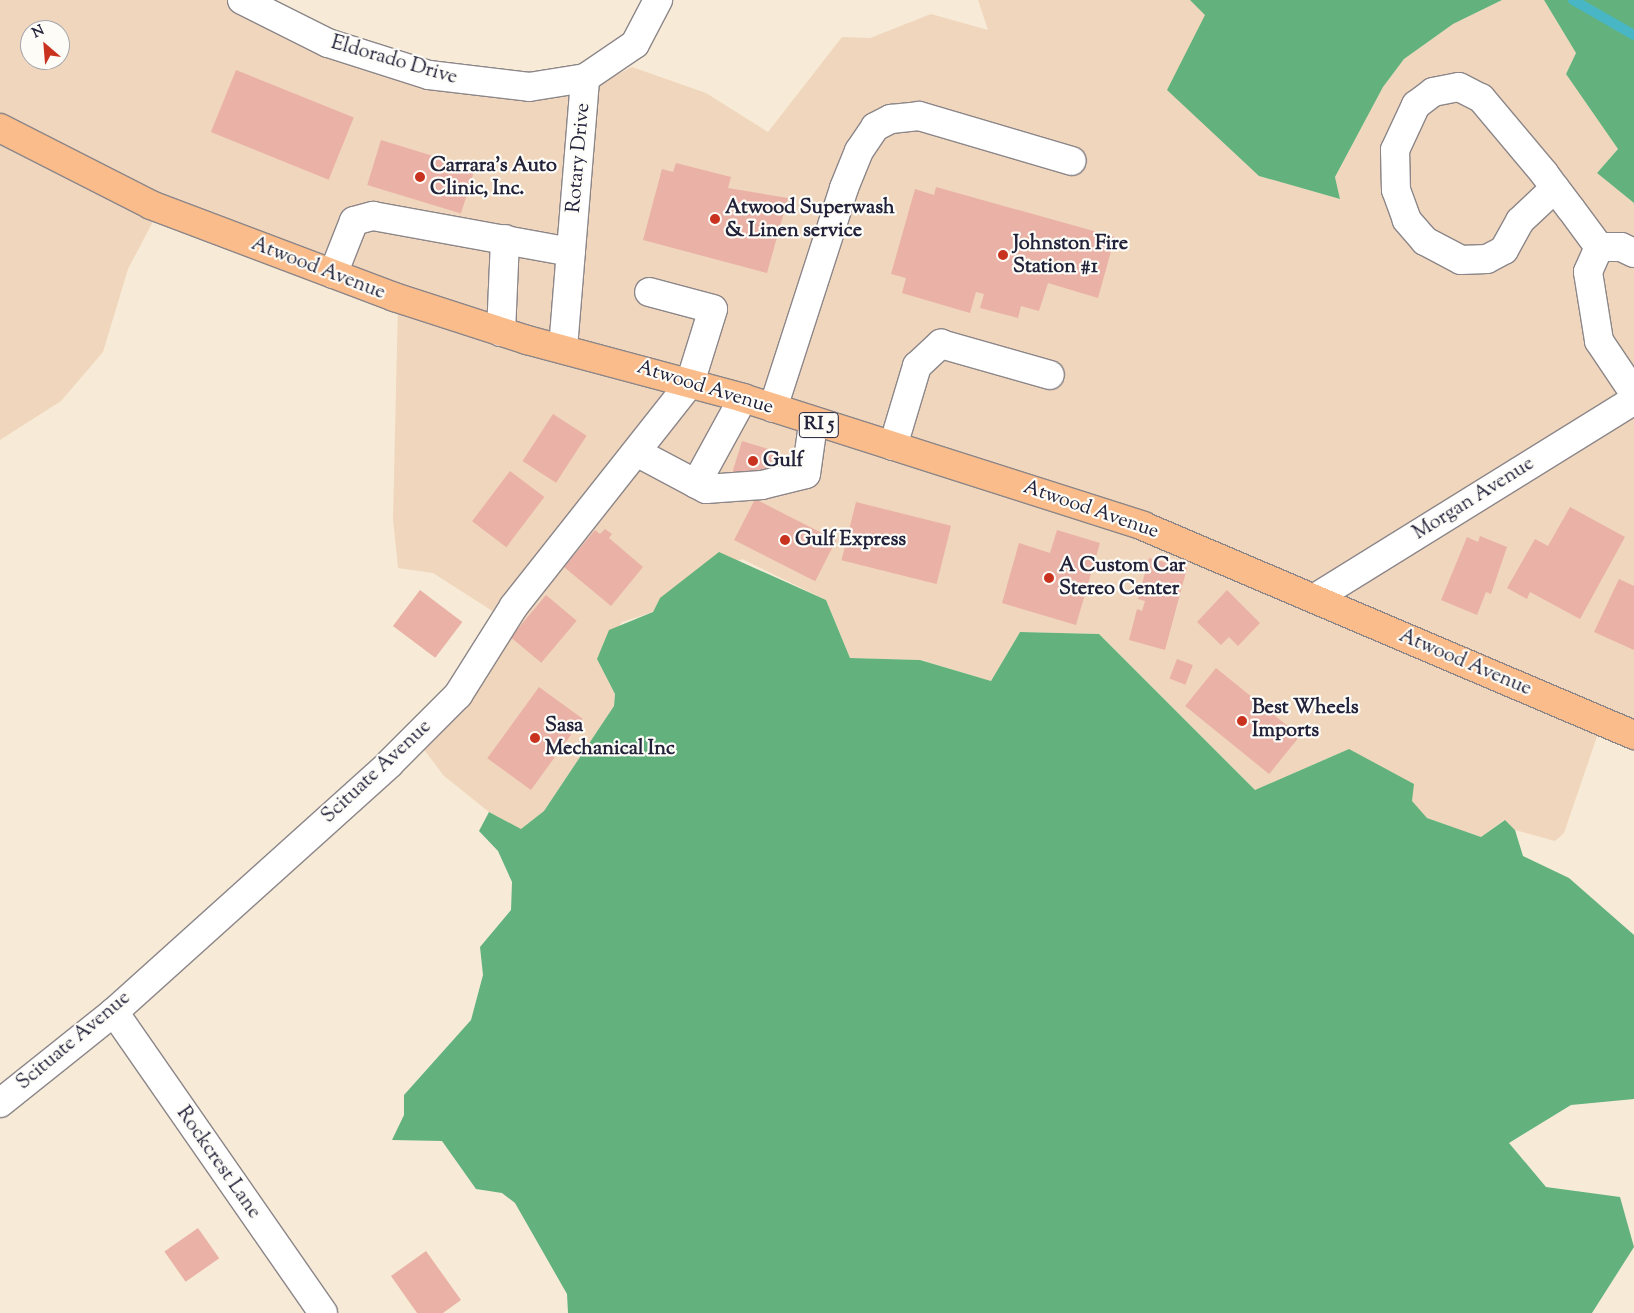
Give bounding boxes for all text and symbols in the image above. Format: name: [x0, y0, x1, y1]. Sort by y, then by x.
north arrow: [20, 20, 70, 70]
text: N: [29, 21, 48, 44]
street label: Eldorado Drive: [328, 31, 460, 91]
street label: Rotary Drive: [562, 102, 596, 214]
place label: Carrara's Auto Clinic, Inc.: [430, 154, 557, 201]
marker: Carrara's Auto Clinic, Inc.: [414, 171, 426, 183]
place label: Atwood Superwash & Linen service: [725, 196, 895, 243]
marker: Atwood Superwash & Linen service: [709, 213, 721, 225]
street label: Atwood Avenue: [248, 232, 388, 306]
place label: Johnston Fire Station #1: [1013, 232, 1128, 279]
marker: Johnston Fire Station #1: [997, 249, 1009, 261]
street label: Atwood Avenue: [634, 356, 776, 420]
road number: RI 5: [798, 408, 840, 442]
place label: Gulf: [763, 449, 803, 473]
street label: Morgan Avenue: [1409, 452, 1539, 546]
marker: Gulf: [747, 455, 759, 467]
street label: Atwood Avenue: [1020, 476, 1162, 544]
place label: Gulf Express: [795, 528, 906, 552]
marker: Gulf Express: [779, 534, 791, 546]
place label: A Custom Car Stereo Center: [1059, 554, 1186, 601]
marker: A Custom Car Stereo Center: [1043, 572, 1055, 584]
street label: Atwood Avenue: [1395, 624, 1535, 702]
place label: Best Wheels Imports: [1252, 697, 1359, 744]
place label: Sasa Mechanical Inc: [545, 714, 675, 761]
street label: Scituate Avenue: [317, 715, 437, 829]
marker: Best Wheels Imports: [1236, 715, 1248, 727]
marker: Sasa Mechanical Inc: [529, 732, 541, 744]
street label: Scituate Avenue: [12, 986, 136, 1096]
street label: Rockcrest Lane: [171, 1102, 265, 1224]

